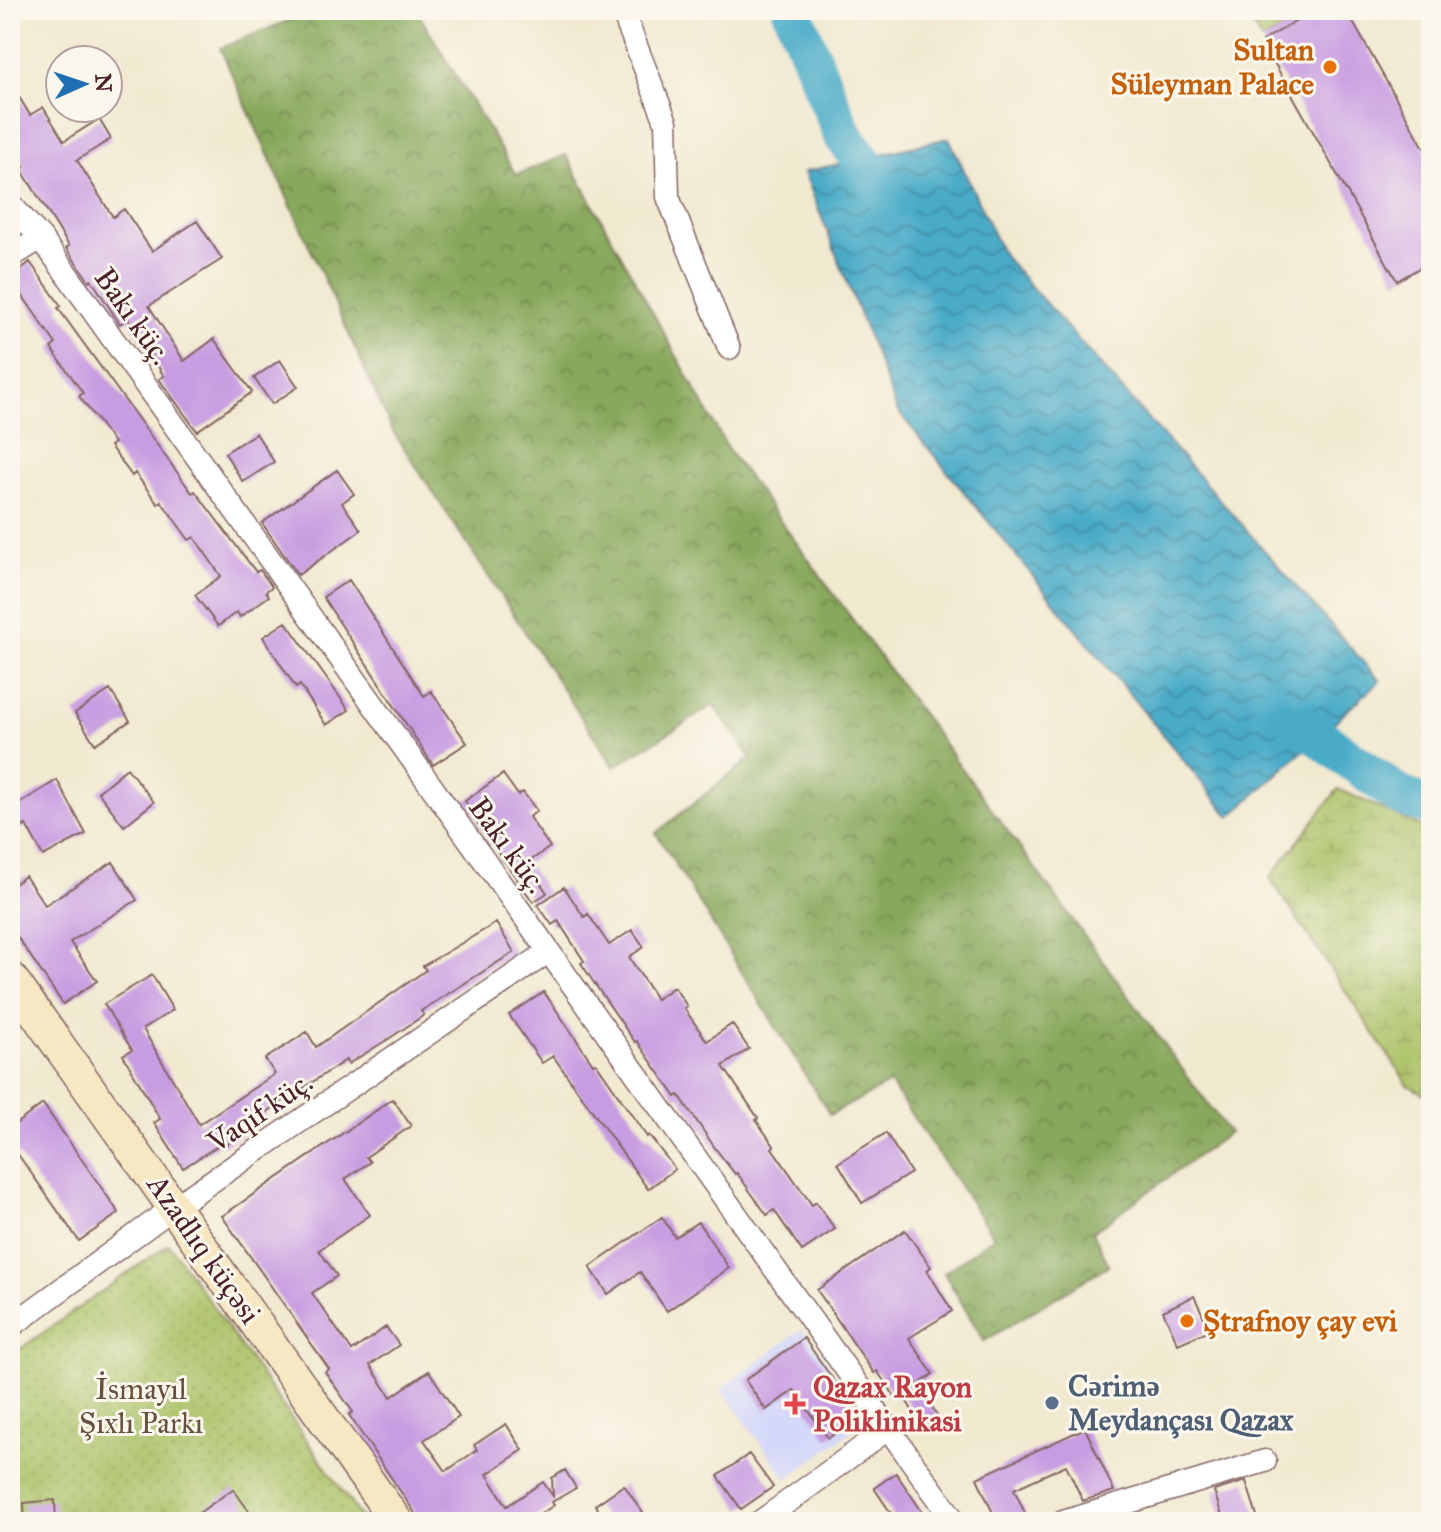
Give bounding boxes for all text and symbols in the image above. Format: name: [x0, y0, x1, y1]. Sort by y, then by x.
place label: Sultan Süleyman Palace: [1111, 32, 1315, 102]
north arrow: [44, 44, 124, 124]
marker: Sultan Süleyman Palace: [1321, 58, 1339, 76]
text: N: [90, 73, 117, 93]
street label: Bakı küç.: [87, 261, 179, 371]
street label: Bakı küç.: [461, 790, 555, 900]
street label: Vaqif küç.: [200, 1064, 319, 1161]
street label: Azadlıq küçəsi: [138, 1166, 269, 1331]
place label: Ştrafnoy çay evi: [1203, 1303, 1398, 1340]
marker: Ştrafnoy çay evi: [1178, 1312, 1196, 1330]
place label: Cərimə Meydançası Qazax: [1068, 1368, 1294, 1439]
place label: Qazax Rayon Poliklinikasi: [813, 1369, 973, 1439]
park label: İsmayıl Şıxlı Parkı: [79, 1371, 203, 1441]
marker: Qazax Rayon Poliklinikasi: [784, 1393, 806, 1415]
marker: Cərimə Meydançası Qazax: [1043, 1394, 1061, 1412]

